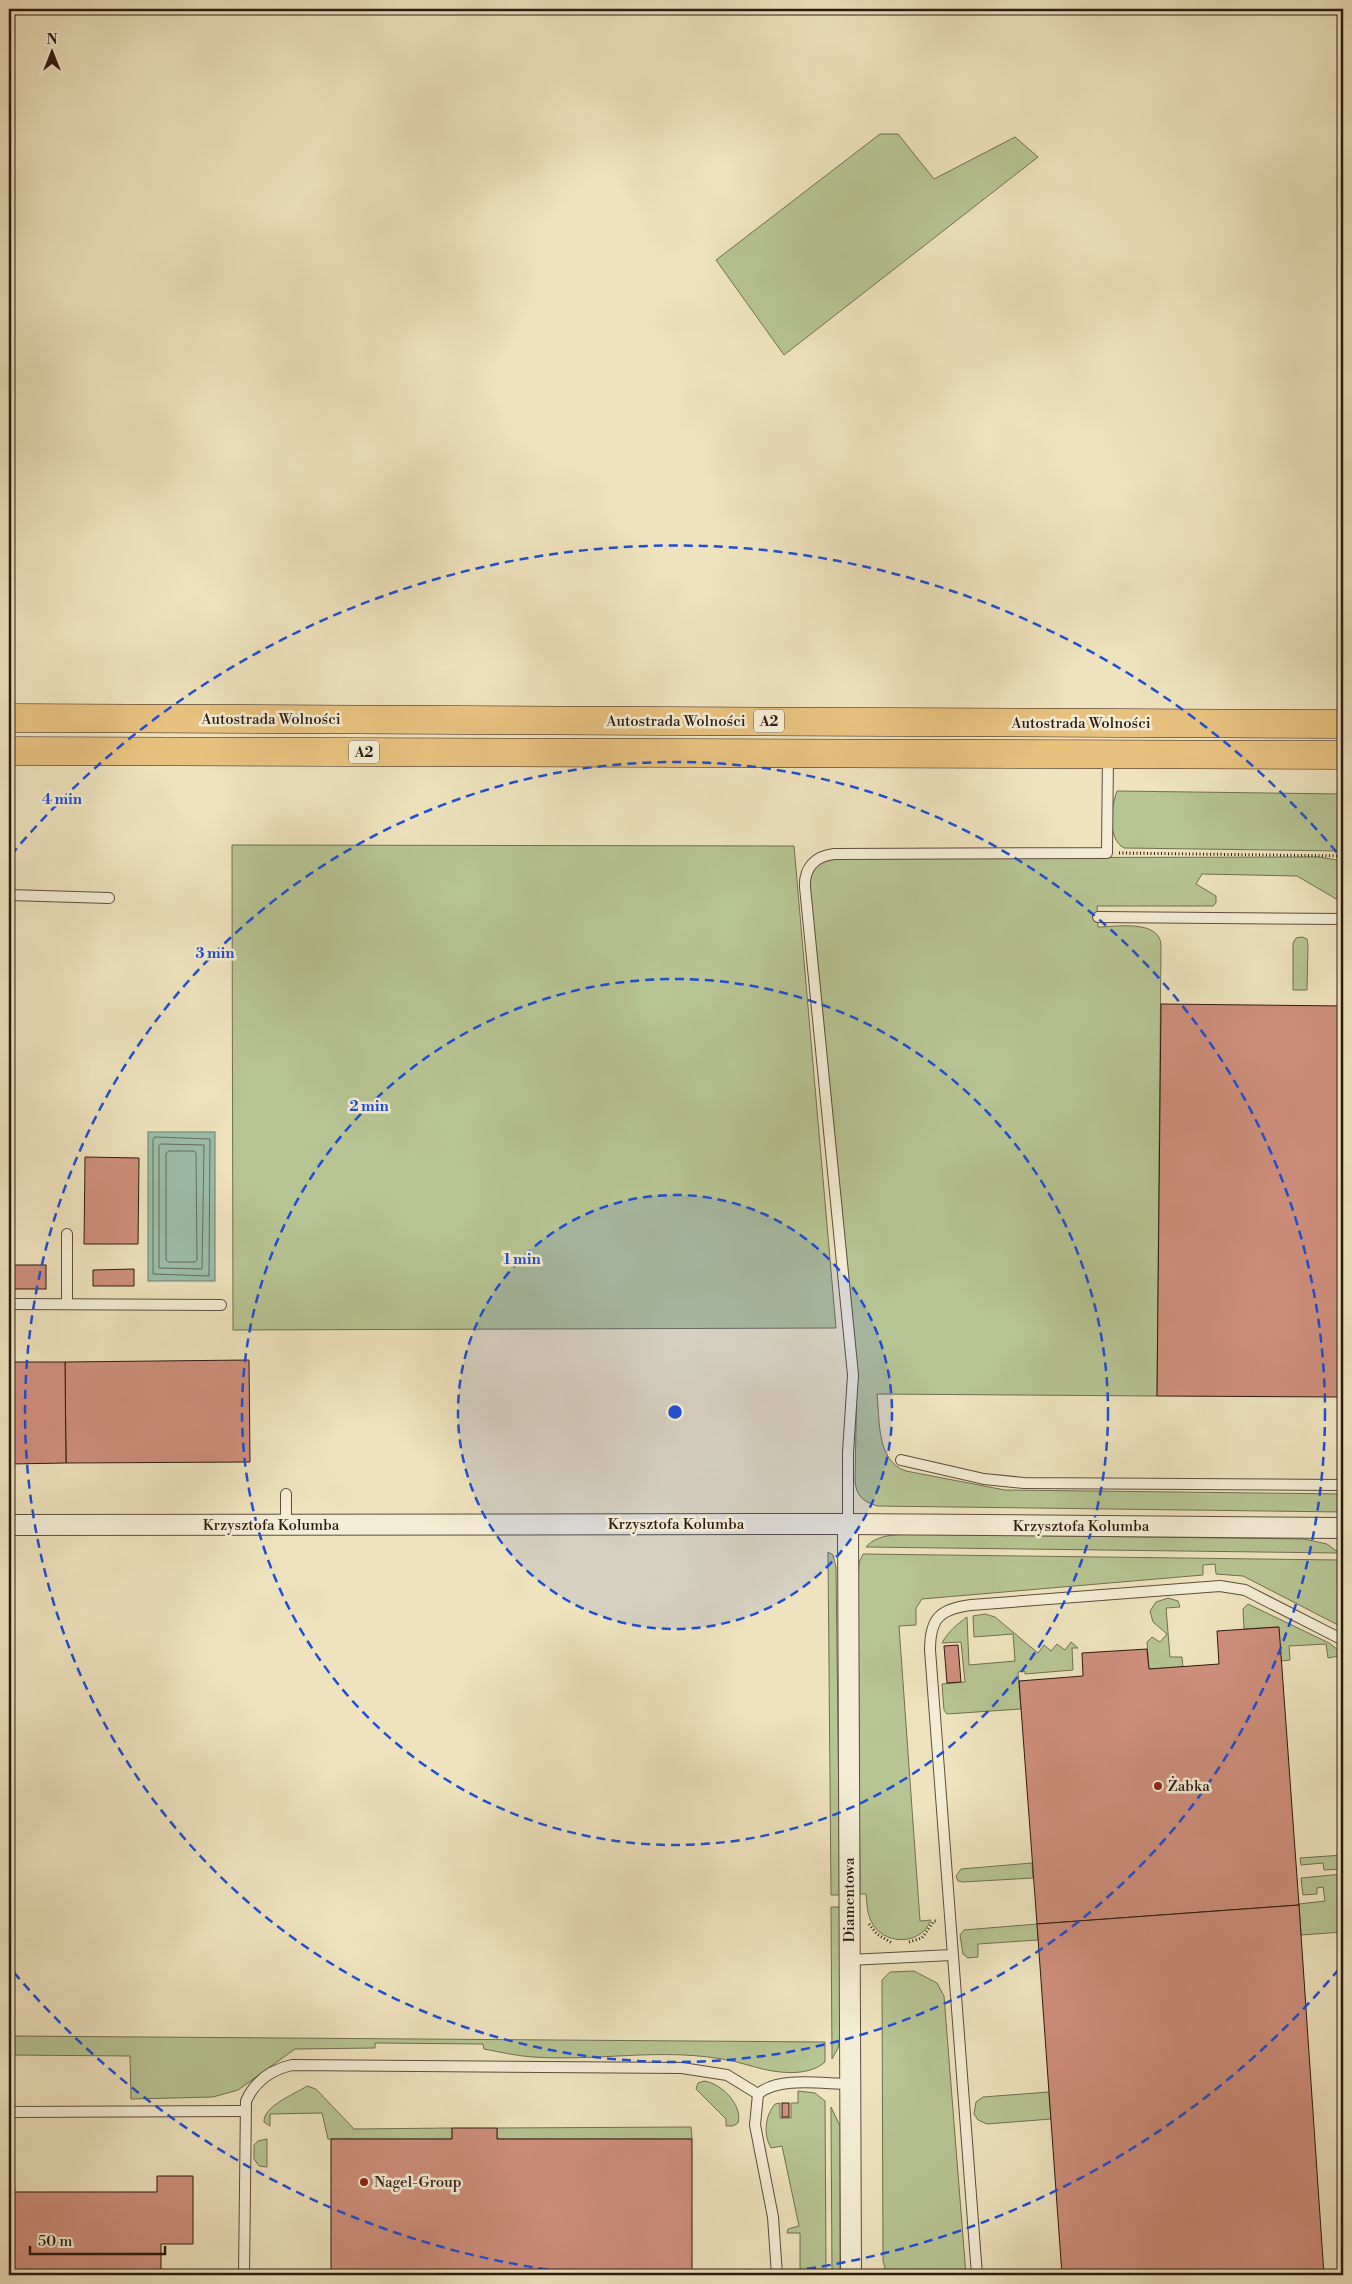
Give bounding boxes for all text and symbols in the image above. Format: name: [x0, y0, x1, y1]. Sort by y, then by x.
north arrow: [28, 28, 78, 78]
text: N: [46, 31, 58, 49]
road number: A2: [754, 709, 784, 732]
street label: Autostrada Wolności: [200, 710, 341, 729]
street label: Autostrada Wolności: [605, 712, 746, 731]
street label: Autostrada Wolności: [1010, 714, 1151, 733]
road number: A2: [349, 740, 379, 764]
text: 4 min: [42, 790, 83, 809]
text: 3 min: [195, 944, 235, 963]
text: 2 min: [349, 1097, 389, 1116]
text: 1 min: [503, 1250, 541, 1269]
centre of rings: [666, 1403, 684, 1421]
street label: Krzysztofa Kolumba: [608, 1515, 745, 1534]
street label: Krzysztofa Kolumba: [203, 1516, 340, 1535]
street label: Krzysztofa Kolumba: [1013, 1517, 1150, 1536]
place label: Żabka: [1168, 1776, 1210, 1796]
marker: Żabka: [1152, 1780, 1164, 1792]
street label: Diamentowa: [840, 1857, 859, 1943]
place label: Nagel-Group: [374, 2173, 461, 2192]
marker: Nagel-Group: [358, 2176, 370, 2188]
scale bar: [30, 2224, 165, 2256]
text: 50 m: [38, 2232, 72, 2251]

